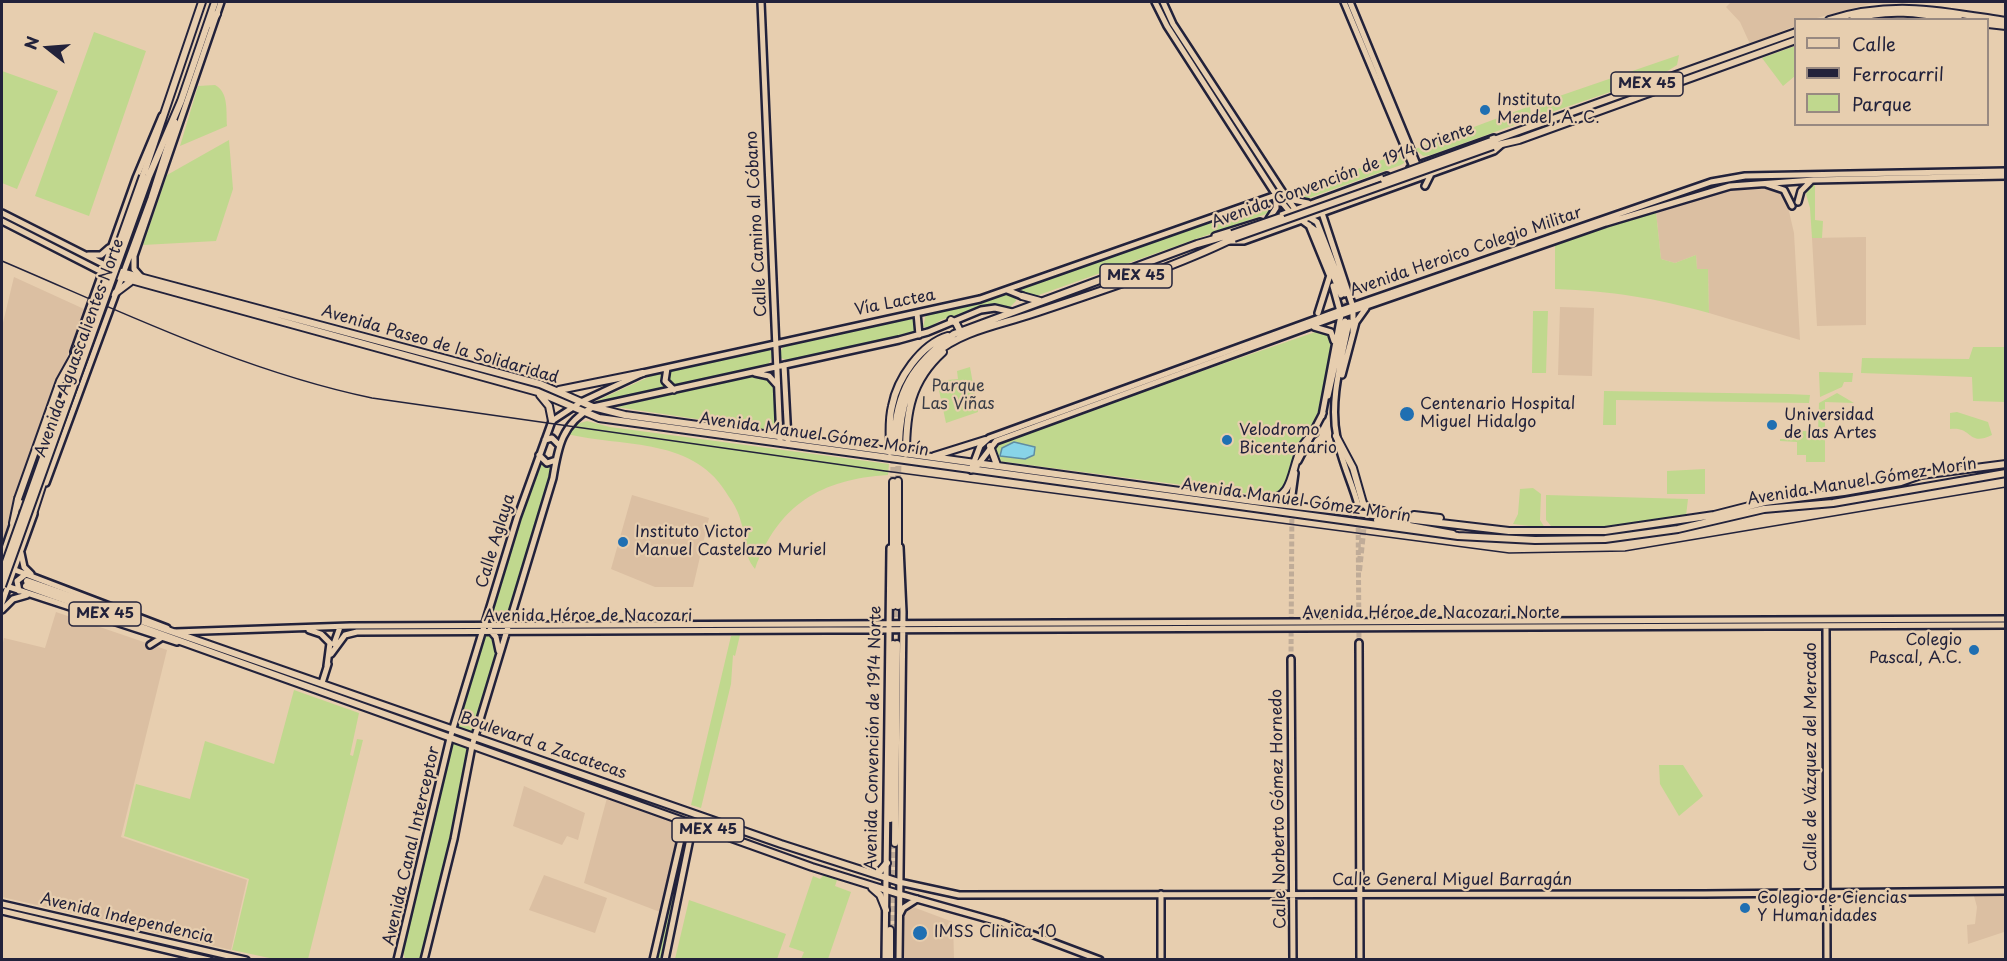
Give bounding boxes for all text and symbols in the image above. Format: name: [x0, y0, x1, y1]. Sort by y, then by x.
north arrow: [18, 18, 78, 78]
legend: [1794, 18, 1989, 126]
text: Calle: [1852, 30, 1896, 57]
text: N: [17, 33, 44, 52]
text: Ferrocarril: [1852, 60, 1944, 87]
road number: MEX 45: [1611, 72, 1683, 96]
text: Parque: [1852, 90, 1912, 117]
place label: Instituto Mendel, A. C.: [1497, 91, 1600, 129]
marker: Instituto Mendel, A. C.: [1478, 103, 1492, 117]
street label: Avenida Convención de 1914 Oriente: [1209, 119, 1477, 233]
street label: Calle Camino al Cóbano: [743, 130, 771, 318]
street label: Avenida Heroico Colegio Militar: [1347, 203, 1585, 301]
street label: Avenida Aguascalientes Norte: [31, 236, 129, 460]
road number: MEX 45: [1100, 264, 1172, 288]
street label: Vía Lactea: [853, 286, 937, 320]
street label: Avenida Paseo de la Solidaridad: [319, 302, 561, 388]
park label: Parque Las Viñas: [921, 377, 995, 415]
place label: Centenario Hospital Miguel Hidalgo: [1420, 395, 1575, 433]
marker: Centenario Hospital Miguel Hidalgo: [1398, 405, 1416, 423]
place label: Universidad de las Artes: [1784, 406, 1876, 444]
street label: Avenida Manuel Gómez Morín: [698, 409, 930, 461]
marker: Universidad de las Artes: [1765, 418, 1779, 432]
place label: Velodromo Bicentenario: [1239, 421, 1337, 459]
marker: Velodromo Bicentenario: [1220, 433, 1234, 447]
street label: Avenida Manuel Gómez Morín: [1746, 454, 1978, 510]
street label: Avenida Manuel Gómez Morín: [1180, 475, 1412, 527]
street label: Calle Aglaya: [473, 492, 519, 590]
place label: Instituto Victor Manuel Castelazo Muriel: [635, 523, 826, 561]
marker: Instituto Victor Manuel Castelazo Muriel: [616, 535, 630, 549]
road number: MEX 45: [69, 602, 141, 626]
street label: Avenida Héroe de Nacozari Norte: [1302, 604, 1560, 624]
street label: Avenida Convención de 1914 Norte: [862, 605, 886, 871]
street label: Avenida Héroe de Nacozari: [484, 607, 692, 627]
place label: Colegio Pascal, A.C.: [1869, 631, 1962, 669]
street label: Calle de Vázquez del Mercado: [1802, 642, 1822, 872]
marker: Colegio Pascal, A.C.: [1967, 643, 1981, 657]
street label: Calle Norberto Gómez Hornedo: [1267, 689, 1291, 929]
street label: Boulevard a Zacatecas: [457, 708, 629, 784]
street label: Avenida Canal Interceptor: [380, 745, 444, 947]
road number: MEX 45: [672, 818, 744, 842]
street label: Calle General Miguel Barragán: [1332, 871, 1572, 891]
place label: Colegio de Ciencias Y Humanidades: [1757, 889, 1907, 927]
street label: Avenida Independencia: [38, 890, 216, 948]
marker: Colegio de Ciencias Y Humanidades: [1738, 901, 1752, 915]
place label: IMSS Clinica 10: [934, 923, 1057, 943]
marker: IMSS Clinica 10: [911, 924, 929, 942]

